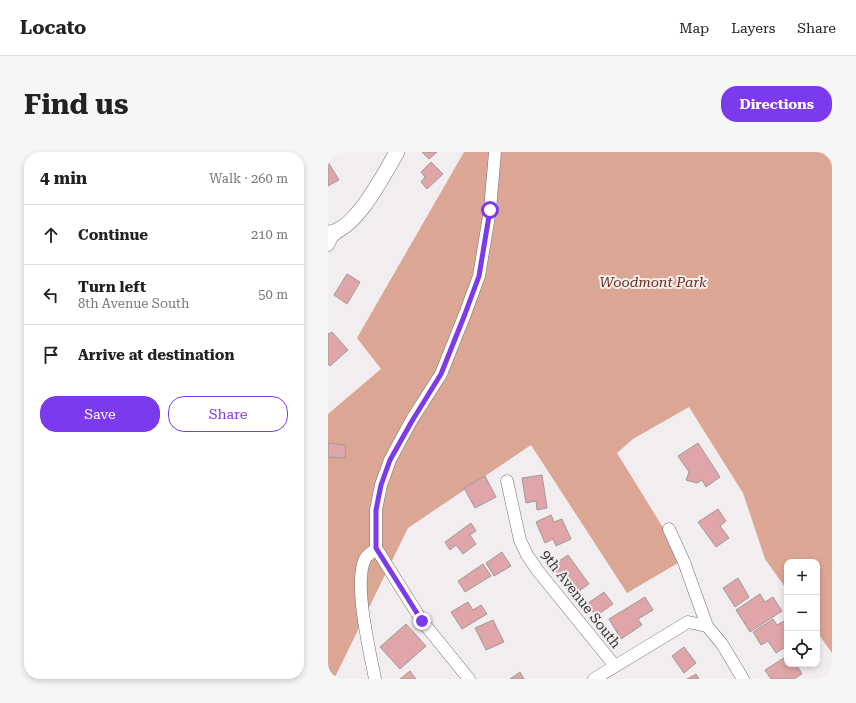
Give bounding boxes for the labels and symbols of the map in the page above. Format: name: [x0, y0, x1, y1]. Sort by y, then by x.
route start: [481, 201, 499, 219]
park label: Woodmont Park: [599, 274, 707, 290]
street label: 9th Avenue South: [538, 547, 624, 651]
route end: [413, 612, 431, 630]

